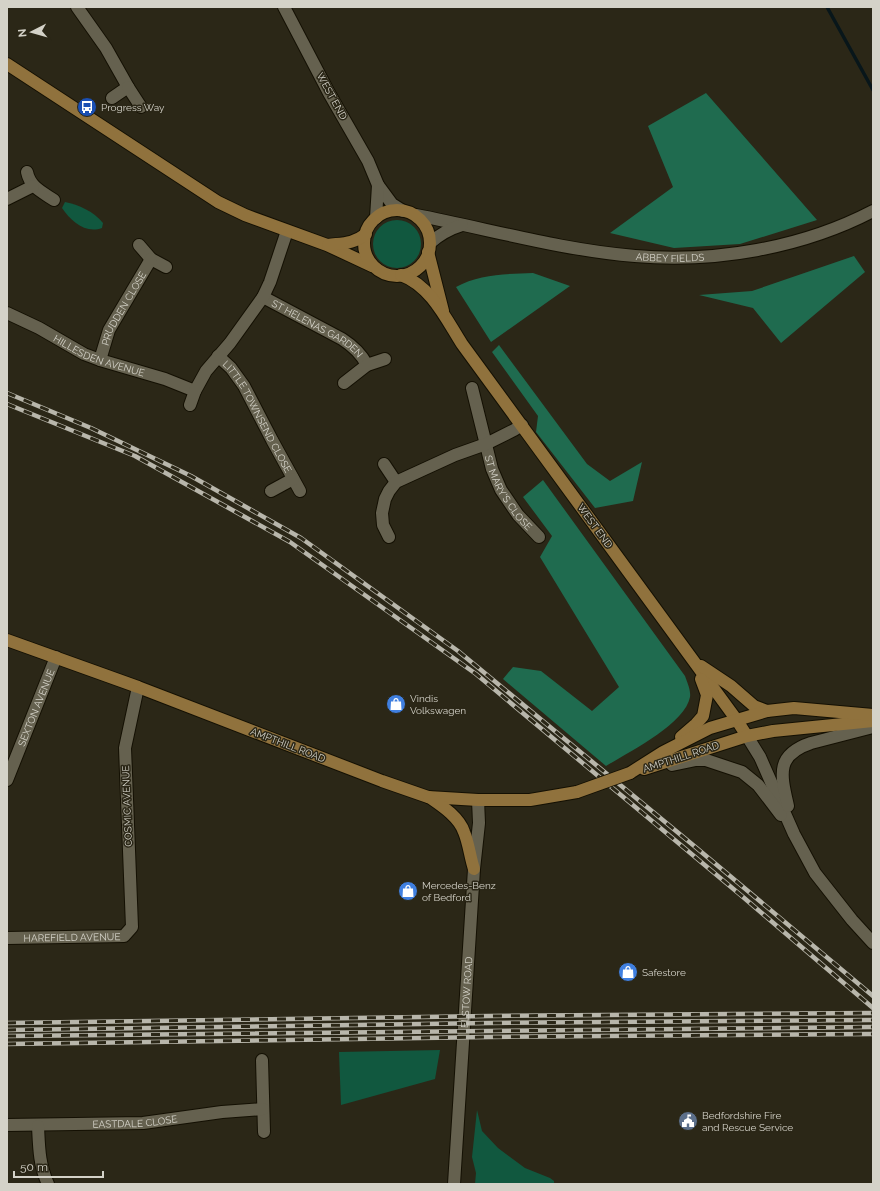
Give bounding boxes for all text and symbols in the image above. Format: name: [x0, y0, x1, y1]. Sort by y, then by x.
north arrow: [12, 12, 52, 52]
text: N: [16, 28, 29, 38]
street label: WEST END: [315, 71, 349, 121]
bus stop icon: Progress Way: [76, 96, 98, 118]
place label: Progress Way: [101, 102, 165, 113]
street label: ABBEY FIELDS: [635, 251, 705, 263]
street label: PRUDDEN CLOSE: [99, 269, 148, 347]
street label: ST HELENAS GARDEN: [270, 297, 366, 359]
street label: HILLESDEN AVENUE: [52, 332, 146, 378]
street label: LITTLE TOWNSEND CLOSE: [221, 358, 294, 474]
street label: ST MARY'S CLOSE: [483, 454, 535, 532]
street label: WEST END: [575, 502, 615, 550]
street label: SEXTON AVENUE: [16, 667, 56, 748]
shop icon: Vindis Volkswagen: [385, 693, 407, 715]
place label: Vindis Volkswagen: [410, 693, 466, 716]
street label: AMPTHILL ROAD: [249, 726, 327, 764]
street label: AMPTHILL ROAD: [642, 740, 720, 774]
street label: COSMIC AVENUE: [120, 765, 134, 847]
shop icon: Mercedes-Benz of Bedford: [397, 880, 419, 902]
place label: Mercedes-Benz of Bedford: [422, 880, 496, 903]
street label: HAREFIELD AVENUE: [23, 931, 121, 943]
street label: ELSTOW ROAD: [458, 956, 474, 1028]
shop icon: Safestore: [617, 961, 639, 983]
place label: Safestore: [642, 967, 686, 978]
public building icon: Bedfordshire Fire and Rescue Service: [677, 1110, 699, 1132]
place label: Bedfordshire Fire and Rescue Service: [702, 1110, 793, 1133]
street label: EASTDALE CLOSE: [92, 1113, 178, 1129]
scale bar: [14, 1153, 103, 1179]
text: 50 m: [20, 1160, 48, 1174]

